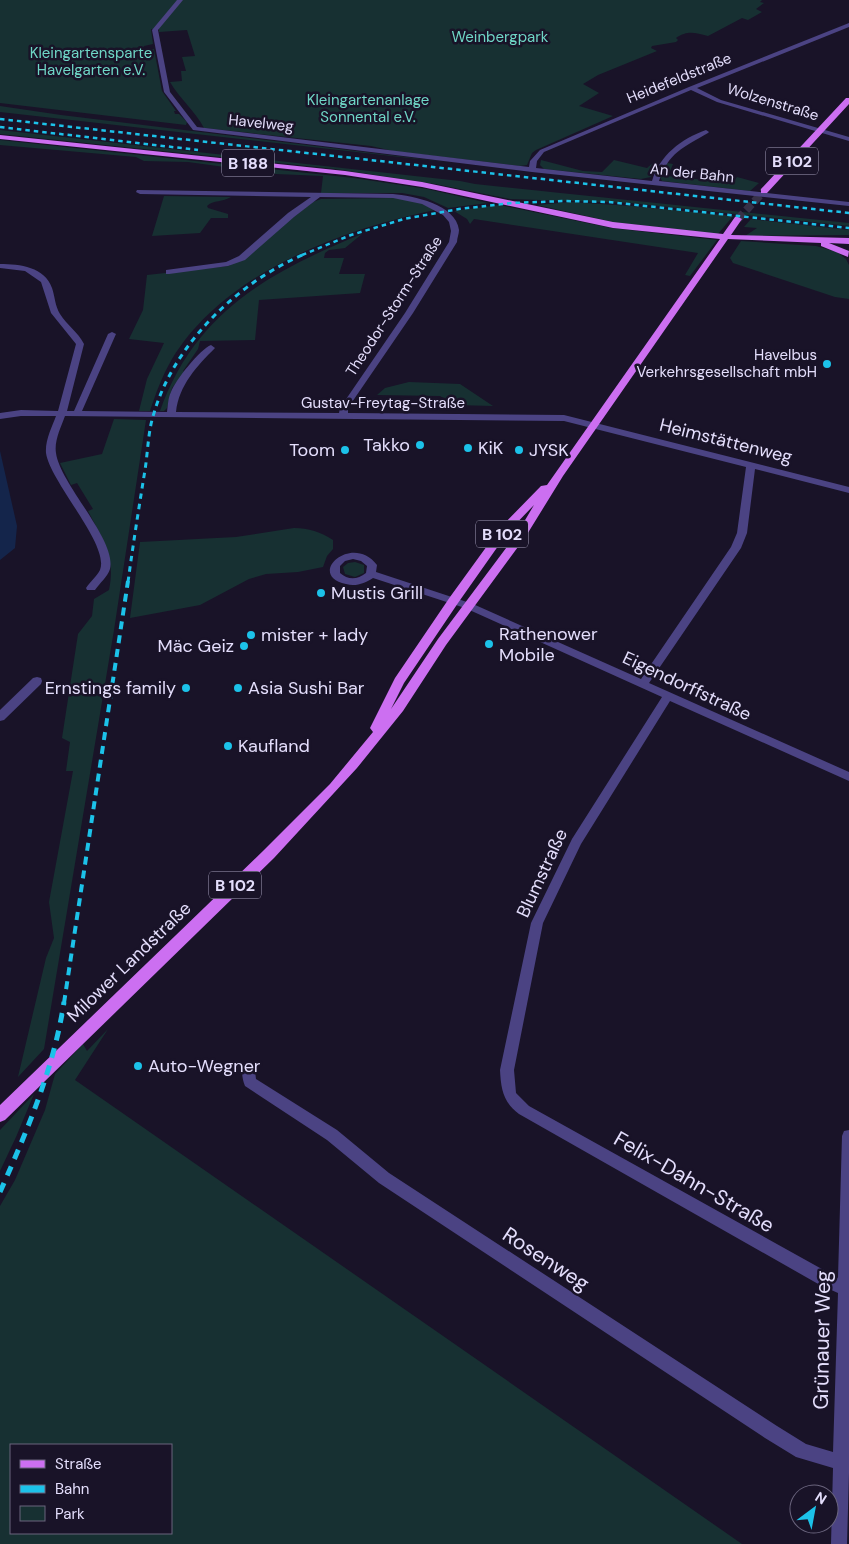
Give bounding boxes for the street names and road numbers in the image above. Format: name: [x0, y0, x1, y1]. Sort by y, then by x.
street label: Heidefeldstraße: [624, 48, 734, 108]
street label: Wolzenstraße: [725, 79, 821, 125]
street label: Havelweg: [227, 110, 295, 136]
road number: B 102: [766, 148, 818, 175]
road number: B 188: [222, 150, 274, 177]
street label: An der Bahn: [649, 159, 735, 187]
street label: Theodor-Storm-Straße: [341, 232, 447, 380]
street label: Gustav-Freytag-Straße: [301, 393, 465, 413]
street label: Heimstättenweg: [657, 413, 795, 469]
road number: B 102: [476, 520, 528, 548]
street label: Eigendorffstraße: [619, 646, 755, 726]
street label: Blumstraße: [511, 825, 573, 921]
road number: B 102: [209, 872, 261, 898]
street label: Milower Landstraße: [62, 896, 196, 1028]
street label: Felix-Dahn-Straße: [609, 1125, 779, 1239]
street label: Rosenweg: [497, 1221, 595, 1298]
street label: Grünauer Weg: [807, 1270, 837, 1410]

